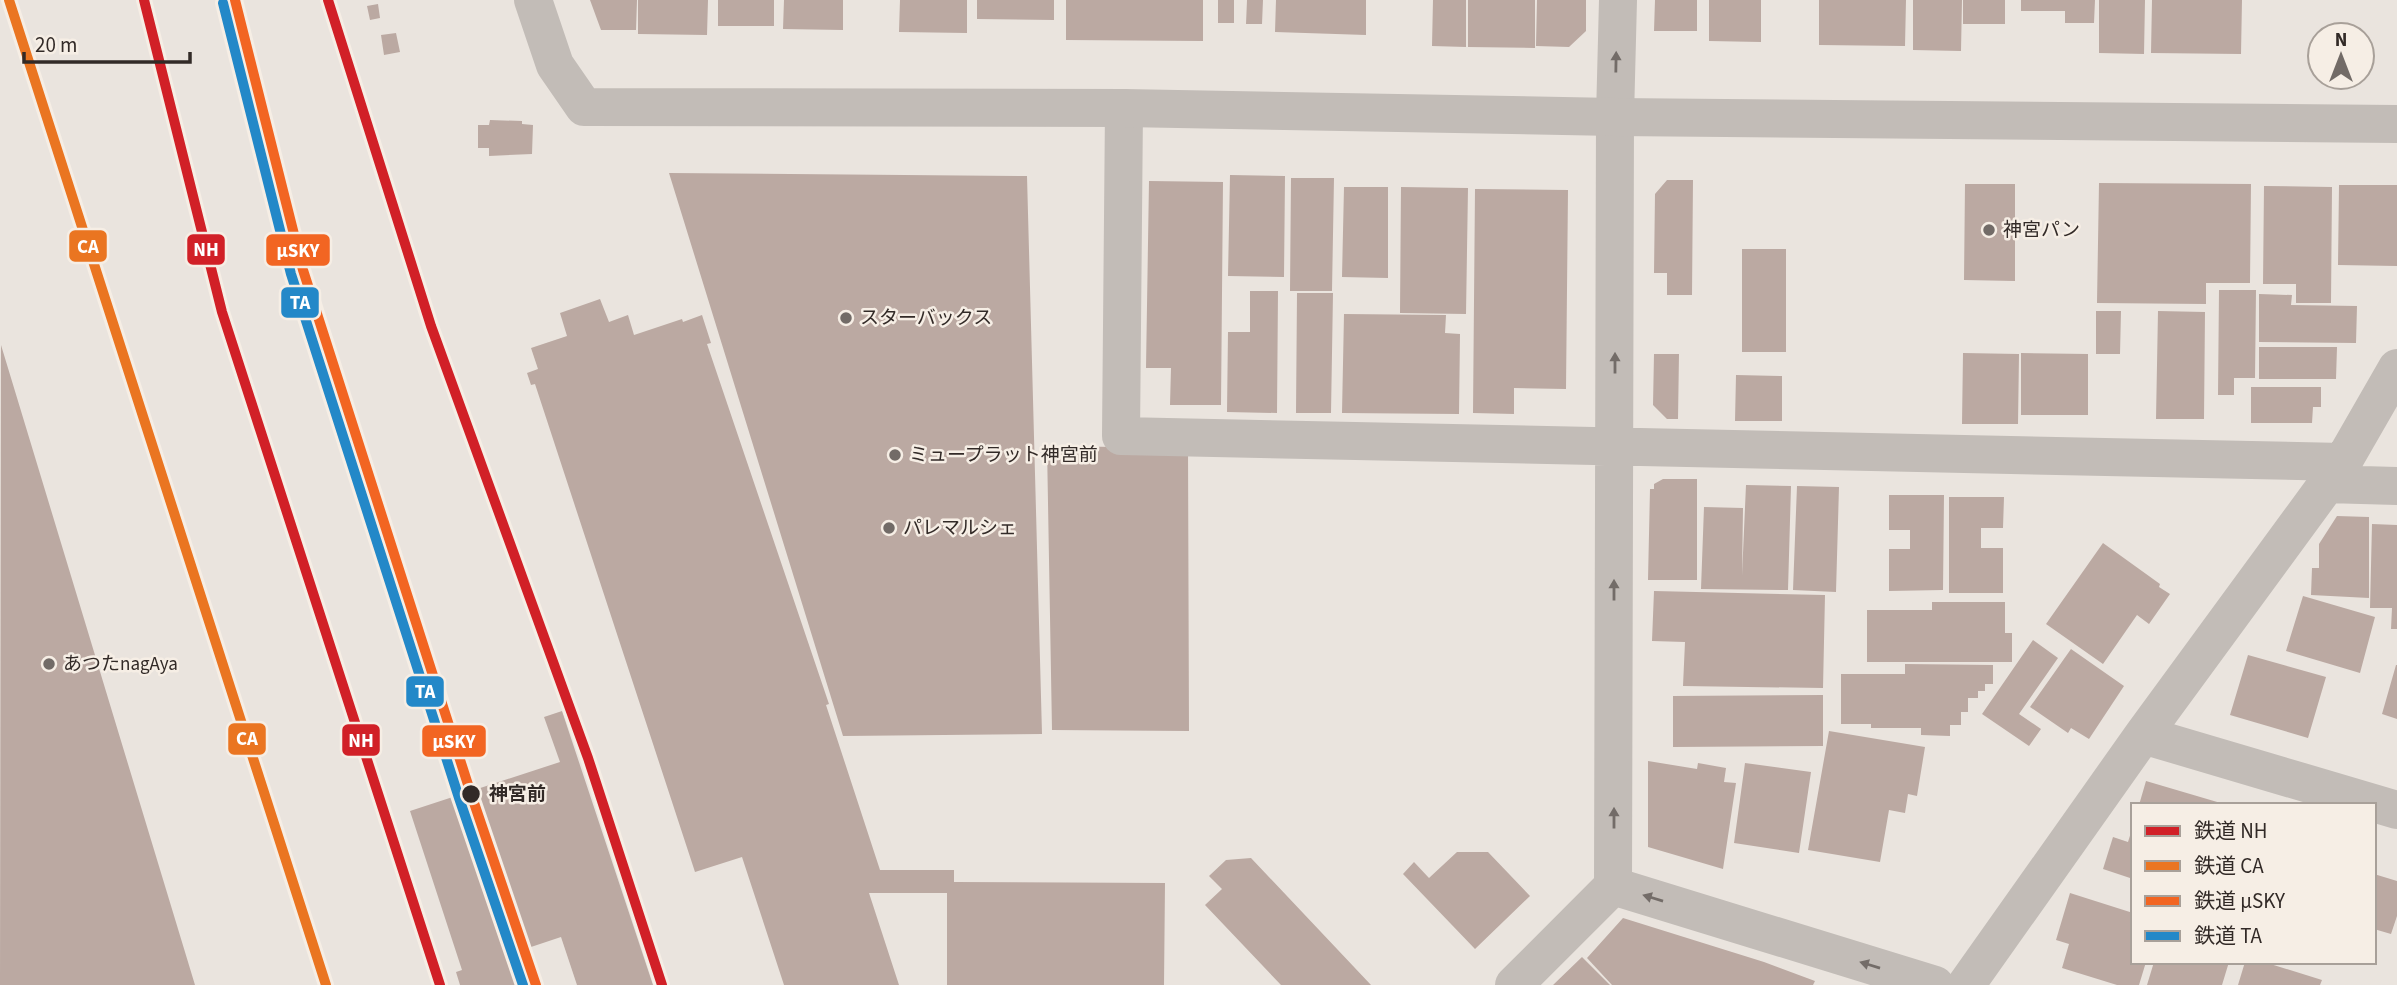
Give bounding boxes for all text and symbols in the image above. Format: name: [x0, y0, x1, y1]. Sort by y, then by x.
scale bar: [24, 21, 191, 65]
north arrow: [2306, 21, 2376, 91]
text: N: [2335, 27, 2347, 54]
text: 20 m: [35, 30, 77, 60]
one-way arrow: [1611, 50, 1622, 72]
place label: 神宮パン: [2003, 217, 2080, 244]
marker: 神宮パン: [1981, 222, 1997, 238]
line badge: CA: [68, 229, 108, 263]
line badge: NH: [186, 233, 226, 266]
line badge: μSKY: [265, 233, 331, 267]
text: CA: [77, 234, 99, 261]
text: NH: [193, 237, 219, 264]
text: μSKY: [277, 238, 321, 265]
line badge: TA: [280, 286, 320, 319]
text: TA: [290, 290, 310, 317]
place label: スターバックス: [860, 305, 992, 332]
marker: スターバックス: [838, 310, 854, 326]
one-way arrow: [1609, 351, 1621, 373]
place label: ミュープラット神宮前: [909, 442, 1098, 469]
marker: ミュープラット神宮前: [887, 447, 903, 463]
place label: パレマルシェ: [903, 515, 1017, 542]
marker: パレマルシェ: [881, 520, 897, 536]
one-way arrow: [1609, 579, 1620, 601]
place label: あつたnagAya: [63, 651, 178, 678]
marker: あつたnagAya: [41, 656, 57, 672]
line badge: TA: [405, 675, 445, 708]
text: TA: [415, 679, 435, 706]
line badge: CA: [227, 722, 267, 756]
line badge: NH: [341, 723, 381, 757]
line badge: μSKY: [421, 724, 487, 758]
text: CA: [236, 726, 258, 753]
text: NH: [348, 728, 374, 755]
text: μSKY: [433, 729, 477, 756]
place label: 神宮前: [489, 781, 546, 808]
marker: 神宮前: [460, 783, 482, 805]
legend: [2131, 803, 2376, 964]
one-way arrow: [1608, 806, 1620, 828]
text: 鉄道 NH: [2194, 816, 2267, 846]
text: 鉄道 CA: [2194, 851, 2264, 881]
text: 鉄道 μSKY: [2194, 886, 2286, 916]
one-way arrow: [1642, 892, 1663, 902]
text: 鉄道 TA: [2194, 921, 2263, 951]
one-way arrow: [1859, 959, 1880, 970]

